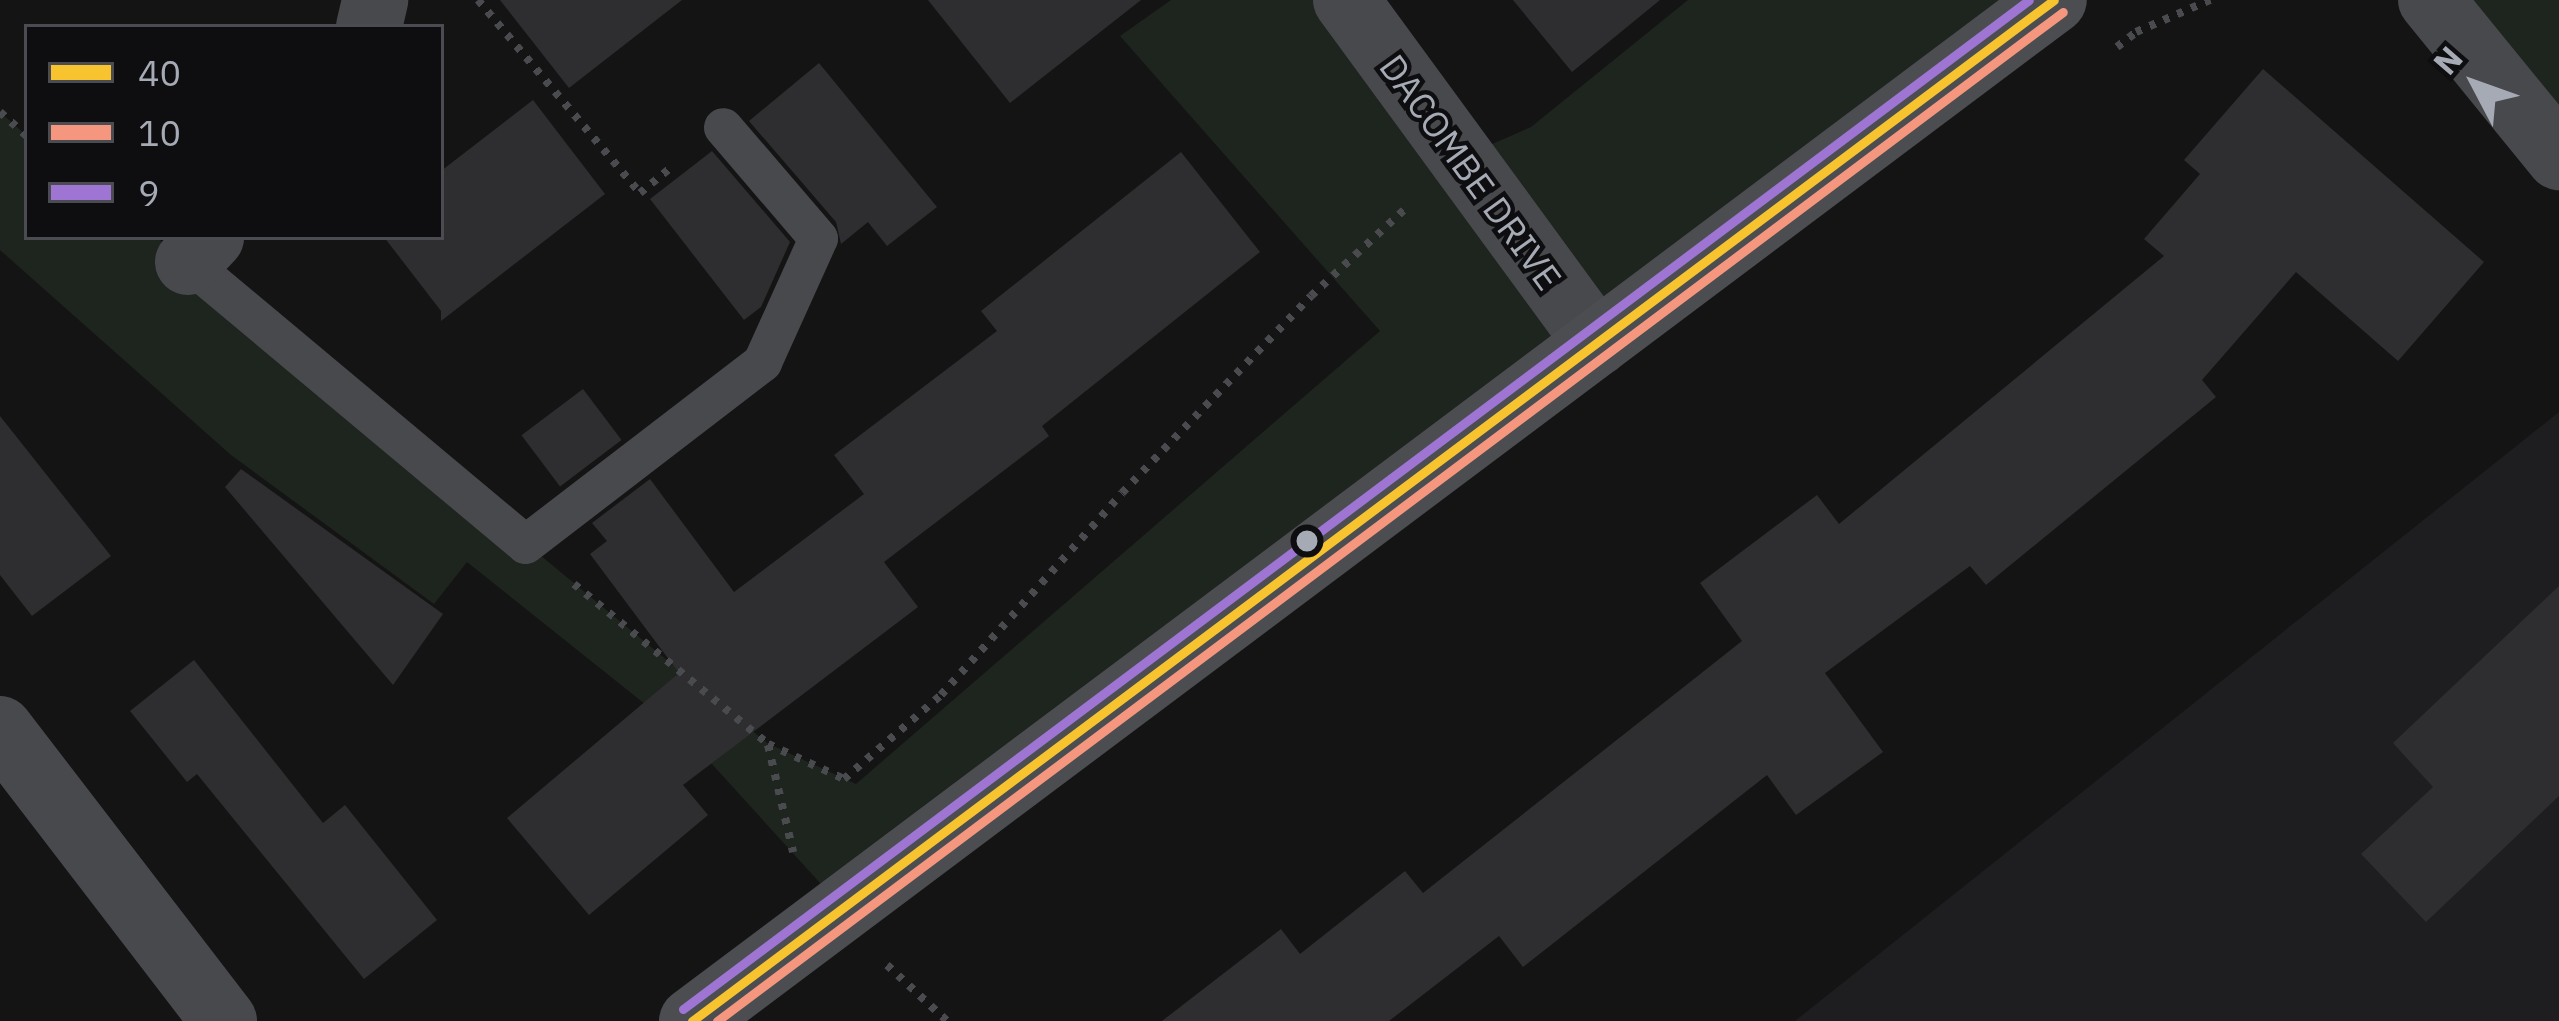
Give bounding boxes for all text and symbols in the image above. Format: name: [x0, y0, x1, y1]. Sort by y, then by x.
legend: [24, 24, 444, 240]
north arrow: [2415, 24, 2535, 144]
text: N: [2423, 37, 2472, 83]
street label: DACOMBE DRIVE: [1371, 46, 1571, 298]
text: 40: [138, 49, 181, 96]
text: 10: [138, 109, 181, 156]
text: 9: [138, 169, 160, 216]
unlabelled marker: [1296, 530, 1318, 552]

